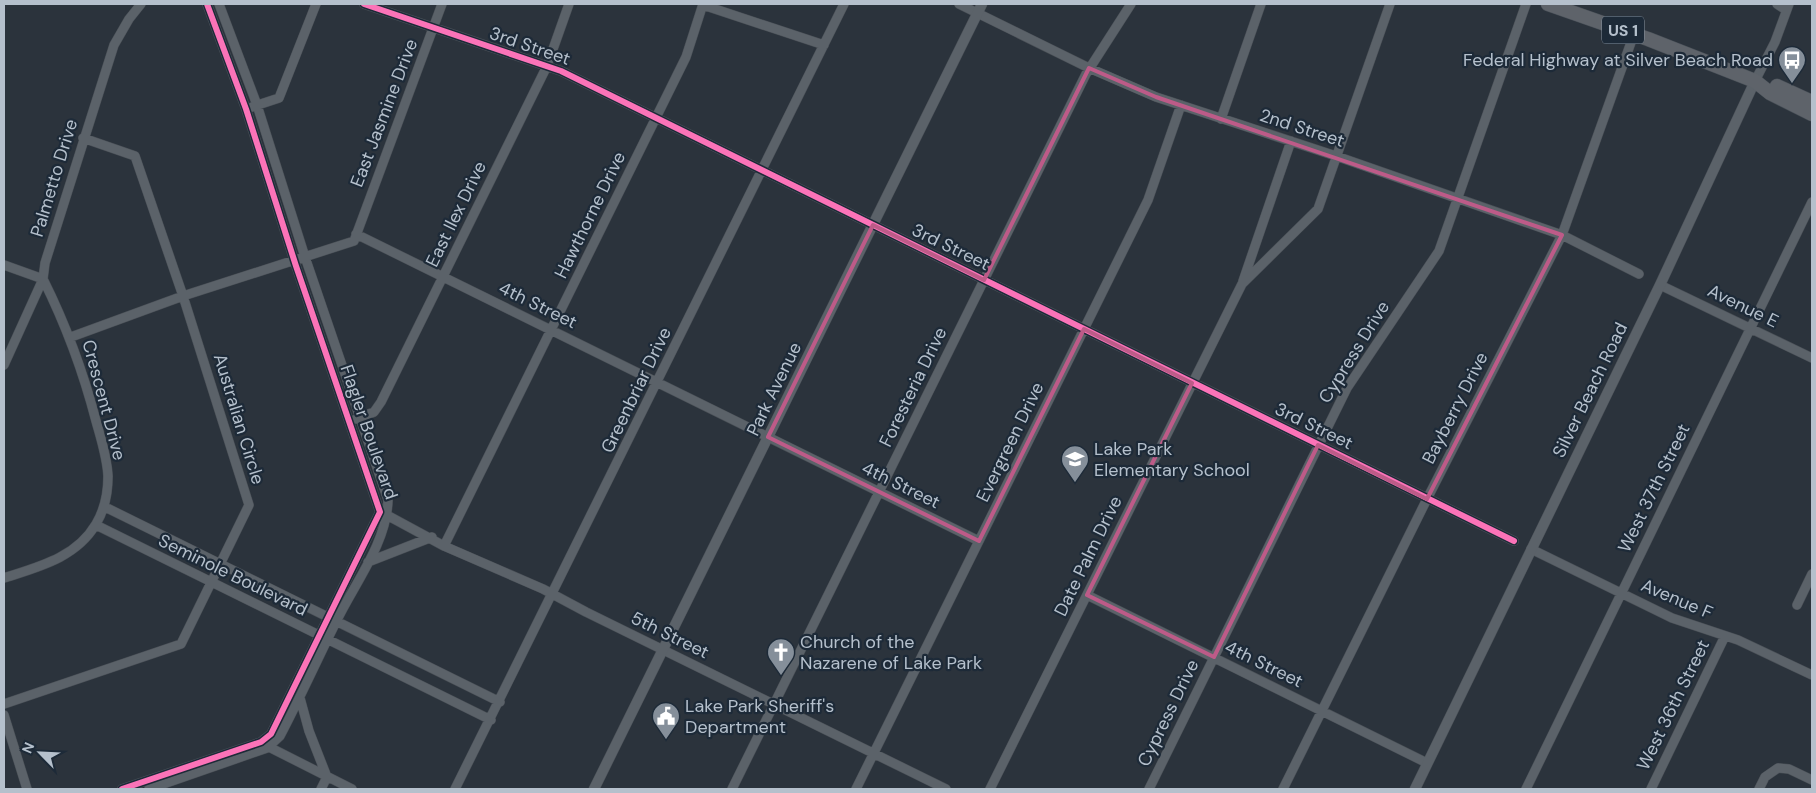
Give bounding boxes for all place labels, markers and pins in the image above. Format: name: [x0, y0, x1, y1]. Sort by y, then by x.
bus stop icon: Federal Highway at Silver Beach Road: [1777, 45, 1807, 84]
place label: Federal Highway at Silver Beach Road: [1463, 48, 1773, 72]
place label: Lake Park Elementary School: [1094, 437, 1250, 482]
school or university icon: Lake Park Elementary School: [1060, 444, 1090, 483]
place label: Church of the Nazarene of Lake Park: [800, 630, 982, 675]
church icon: Church of the Nazarene of Lake Park: [766, 637, 796, 676]
place label: Lake Park Sheriff's Department: [685, 694, 834, 739]
public building icon: Lake Park Sheriff's Department: [651, 701, 681, 740]

